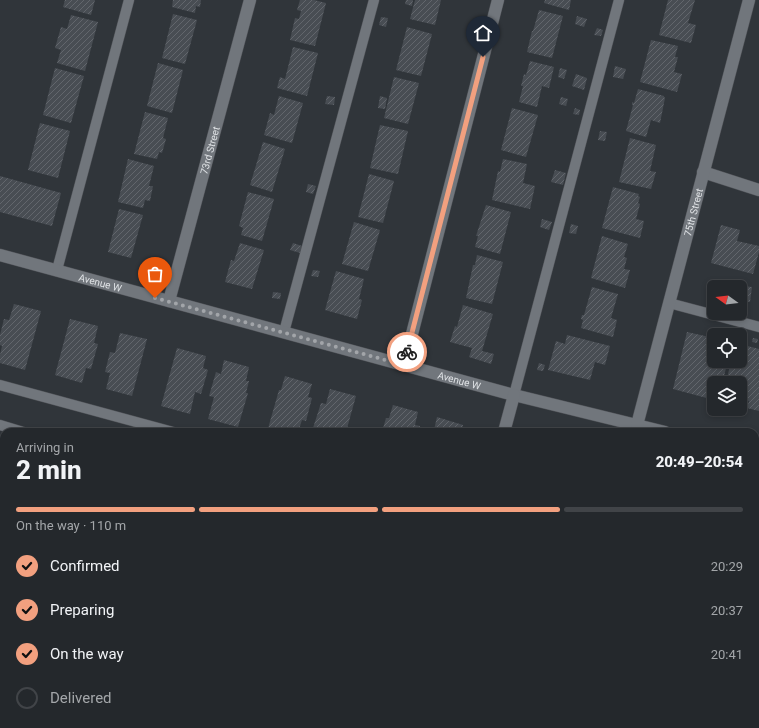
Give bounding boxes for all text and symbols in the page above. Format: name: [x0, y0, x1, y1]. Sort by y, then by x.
pin: [466, 16, 500, 57]
icon: home: [472, 22, 494, 44]
street label: 73rd Street: [198, 125, 222, 176]
street label: 75th Street: [682, 187, 705, 237]
pin: [138, 257, 172, 298]
icon: bag: [144, 263, 166, 285]
street label: Avenue W: [77, 272, 123, 294]
north arrow: [707, 280, 747, 320]
map controls: [707, 280, 747, 416]
button: locate: [707, 328, 747, 368]
courier: [387, 332, 427, 372]
icon: bike: [396, 341, 418, 363]
street label: Avenue W: [436, 369, 482, 392]
button: layers: [707, 376, 747, 416]
text: Arriving in: [16, 440, 74, 455]
text: 20:49–20:54: [656, 453, 743, 471]
text: 2 min: [16, 455, 82, 485]
text: On the way · 110 m: [16, 518, 126, 533]
icon: check: [16, 555, 38, 577]
text: Confirmed: [50, 557, 120, 575]
text: 20:29: [711, 559, 743, 574]
icon: check: [16, 599, 38, 621]
text: Preparing: [50, 601, 114, 619]
text: 20:37: [711, 603, 743, 618]
icon: check: [16, 643, 38, 665]
text: On the way: [50, 645, 124, 663]
text: 20:41: [711, 647, 743, 662]
text: Delivered: [50, 689, 112, 707]

